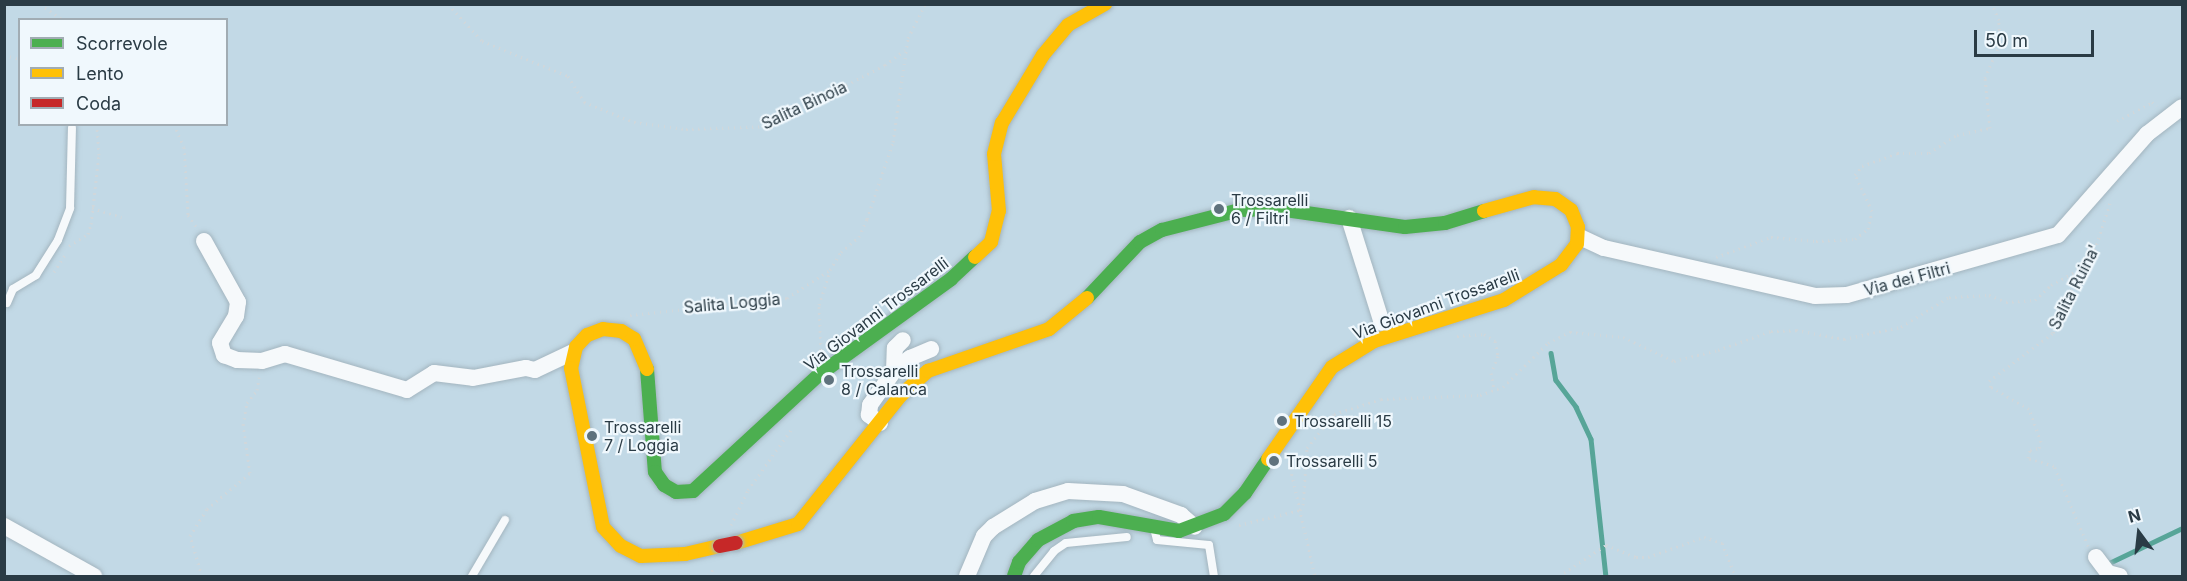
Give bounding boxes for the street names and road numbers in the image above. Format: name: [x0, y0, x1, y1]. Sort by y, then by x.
street label: Salita Binoia: [758, 77, 850, 133]
street label: Salita Ruina': [2044, 241, 2104, 333]
street label: Via Giovanni Trossarelli: [800, 253, 952, 375]
street label: Via dei Filtri: [1862, 258, 1952, 300]
street label: Via Giovanni Trossarelli: [1350, 265, 1522, 343]
street label: Salita Loggia: [683, 289, 781, 317]

